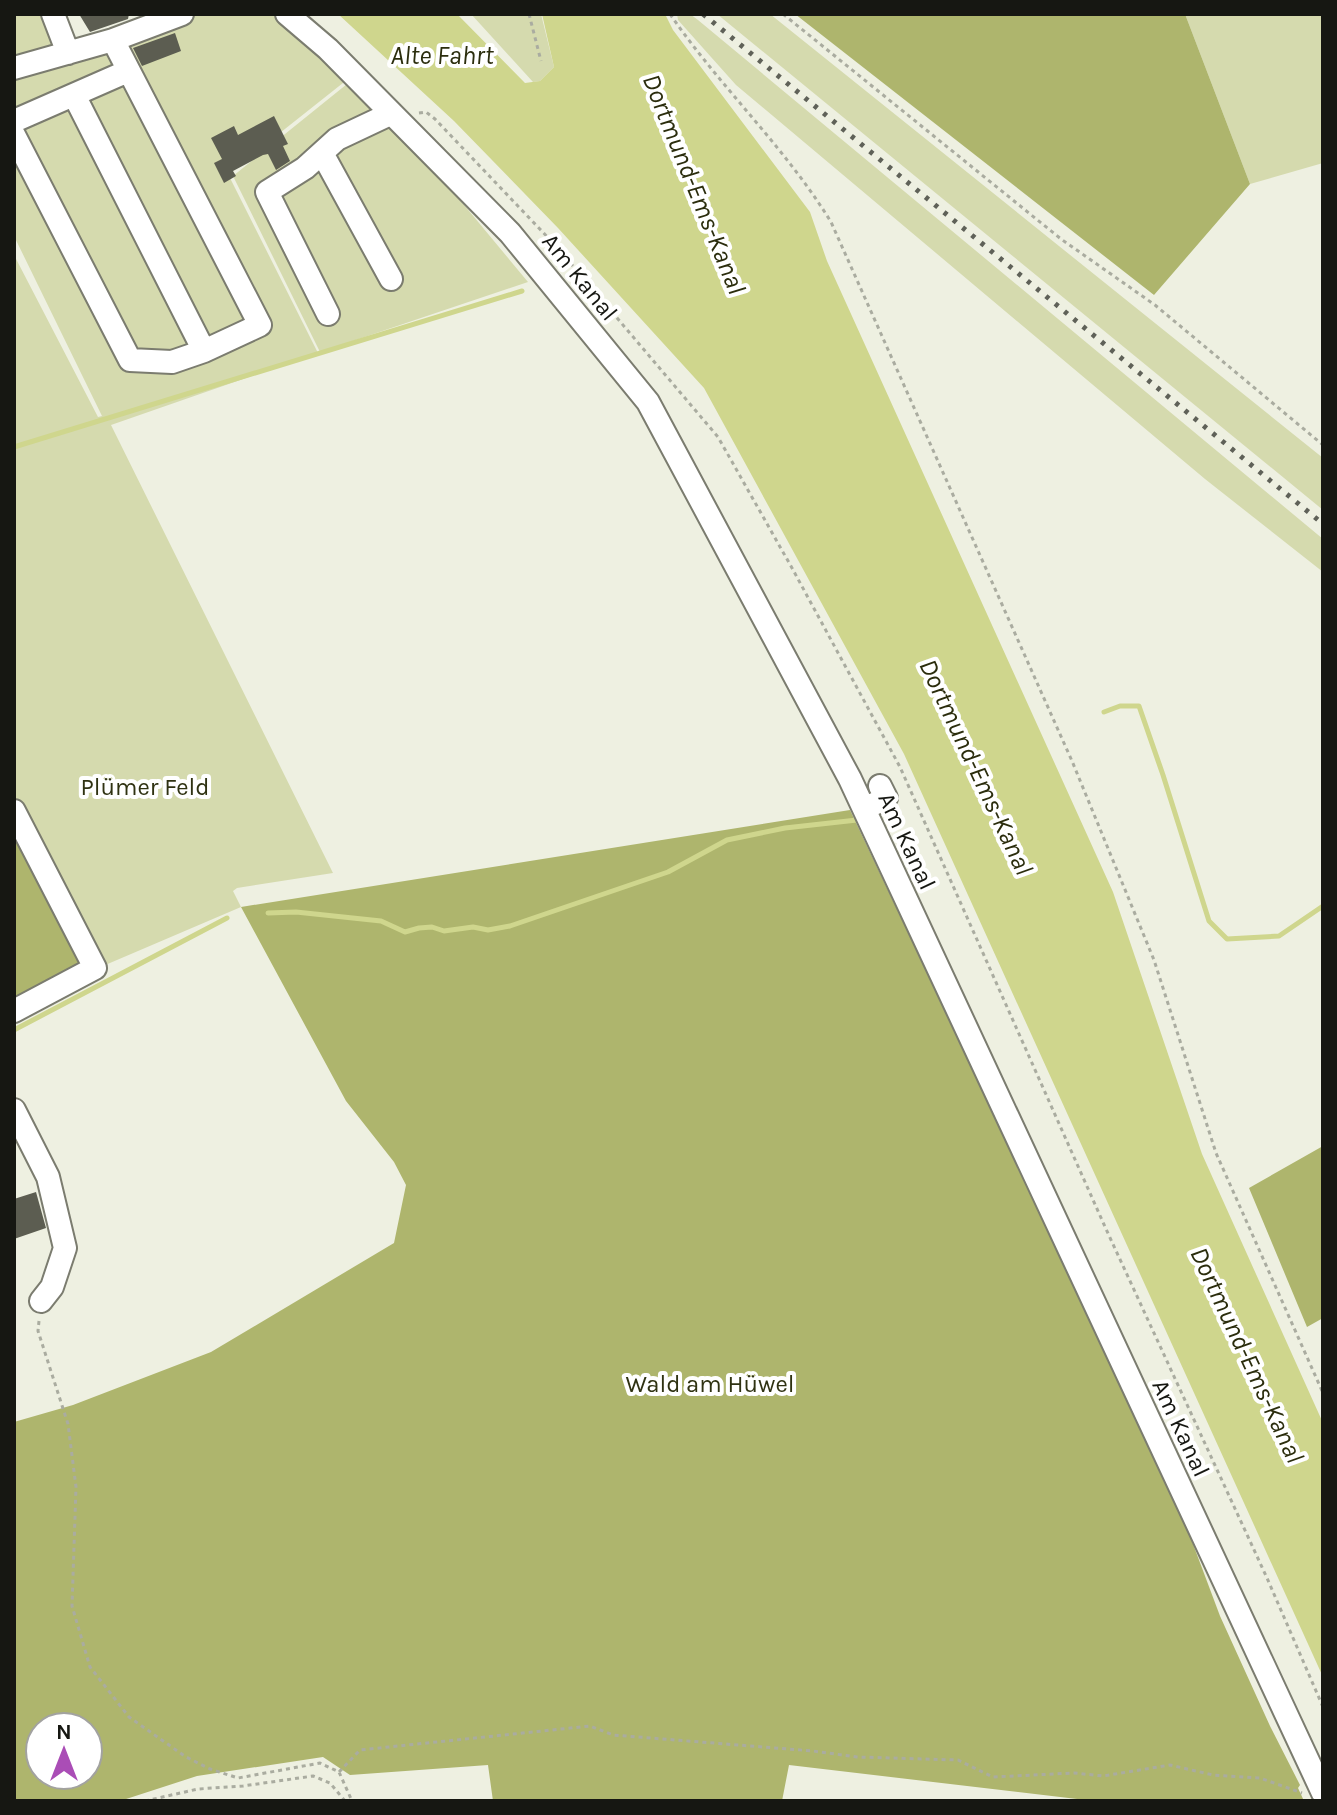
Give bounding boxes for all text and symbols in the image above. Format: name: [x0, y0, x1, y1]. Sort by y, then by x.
water label: Alte Fahrt: [390, 40, 495, 71]
water label: Dortmund-Ems-Kanal: [636, 69, 752, 299]
street label: Am Kanal: [536, 228, 624, 326]
water label: Dortmund-Ems-Kanal: [912, 654, 1040, 880]
park label: Plümer Feld: [81, 773, 209, 801]
street label: Am Kanal: [872, 788, 942, 894]
water label: Dortmund-Ems-Kanal: [1183, 1242, 1311, 1468]
park label: Wald am Hüwel: [626, 1370, 794, 1398]
street label: Am Kanal: [1146, 1375, 1216, 1481]
north arrow: [24, 1711, 104, 1791]
text: N: [56, 1719, 72, 1745]

